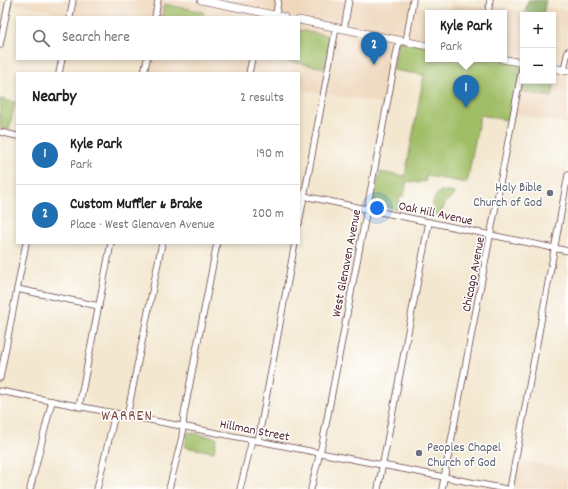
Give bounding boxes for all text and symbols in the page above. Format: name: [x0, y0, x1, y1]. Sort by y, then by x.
popup: [425, 10, 507, 62]
map controls: [520, 12, 556, 84]
button: +: [520, 12, 556, 48]
search box: [16, 16, 300, 60]
text: Kyle Park: [440, 16, 492, 38]
icon: search: [30, 27, 52, 49]
text: Search here: [62, 27, 130, 49]
pin: 2: [361, 32, 387, 65]
text: Park: [440, 38, 462, 57]
button: −: [520, 48, 556, 84]
pin: 1: [453, 75, 479, 108]
text: Nearby: [32, 86, 76, 110]
text: 2 results: [240, 89, 284, 108]
text: Kyle Park: [70, 134, 122, 156]
text: 1: [44, 145, 46, 164]
text: 190 m: [256, 145, 284, 164]
text: Park: [70, 156, 92, 175]
place label: Holy Bible Church of God: [473, 179, 542, 213]
marker: Holy Bible Church of God: [545, 188, 555, 198]
text: Custom Muffler & Brake: [70, 194, 202, 216]
street label: Oak Hill Avenue: [397, 197, 475, 232]
your location: [367, 198, 387, 218]
text: 2: [42, 205, 48, 224]
text: 200 m: [252, 205, 284, 224]
street label: West Glenaven Avenue: [328, 208, 367, 319]
text: Place · West Glenaven Avenue: [70, 216, 215, 235]
street label: Chicago Avenue: [458, 235, 491, 314]
district label: WARREN: [101, 406, 153, 428]
street label: Hillman Street: [218, 415, 291, 448]
place label: Peoples Chapel Church of God: [427, 439, 501, 473]
marker: Peoples Chapel Church of God: [414, 448, 424, 458]

